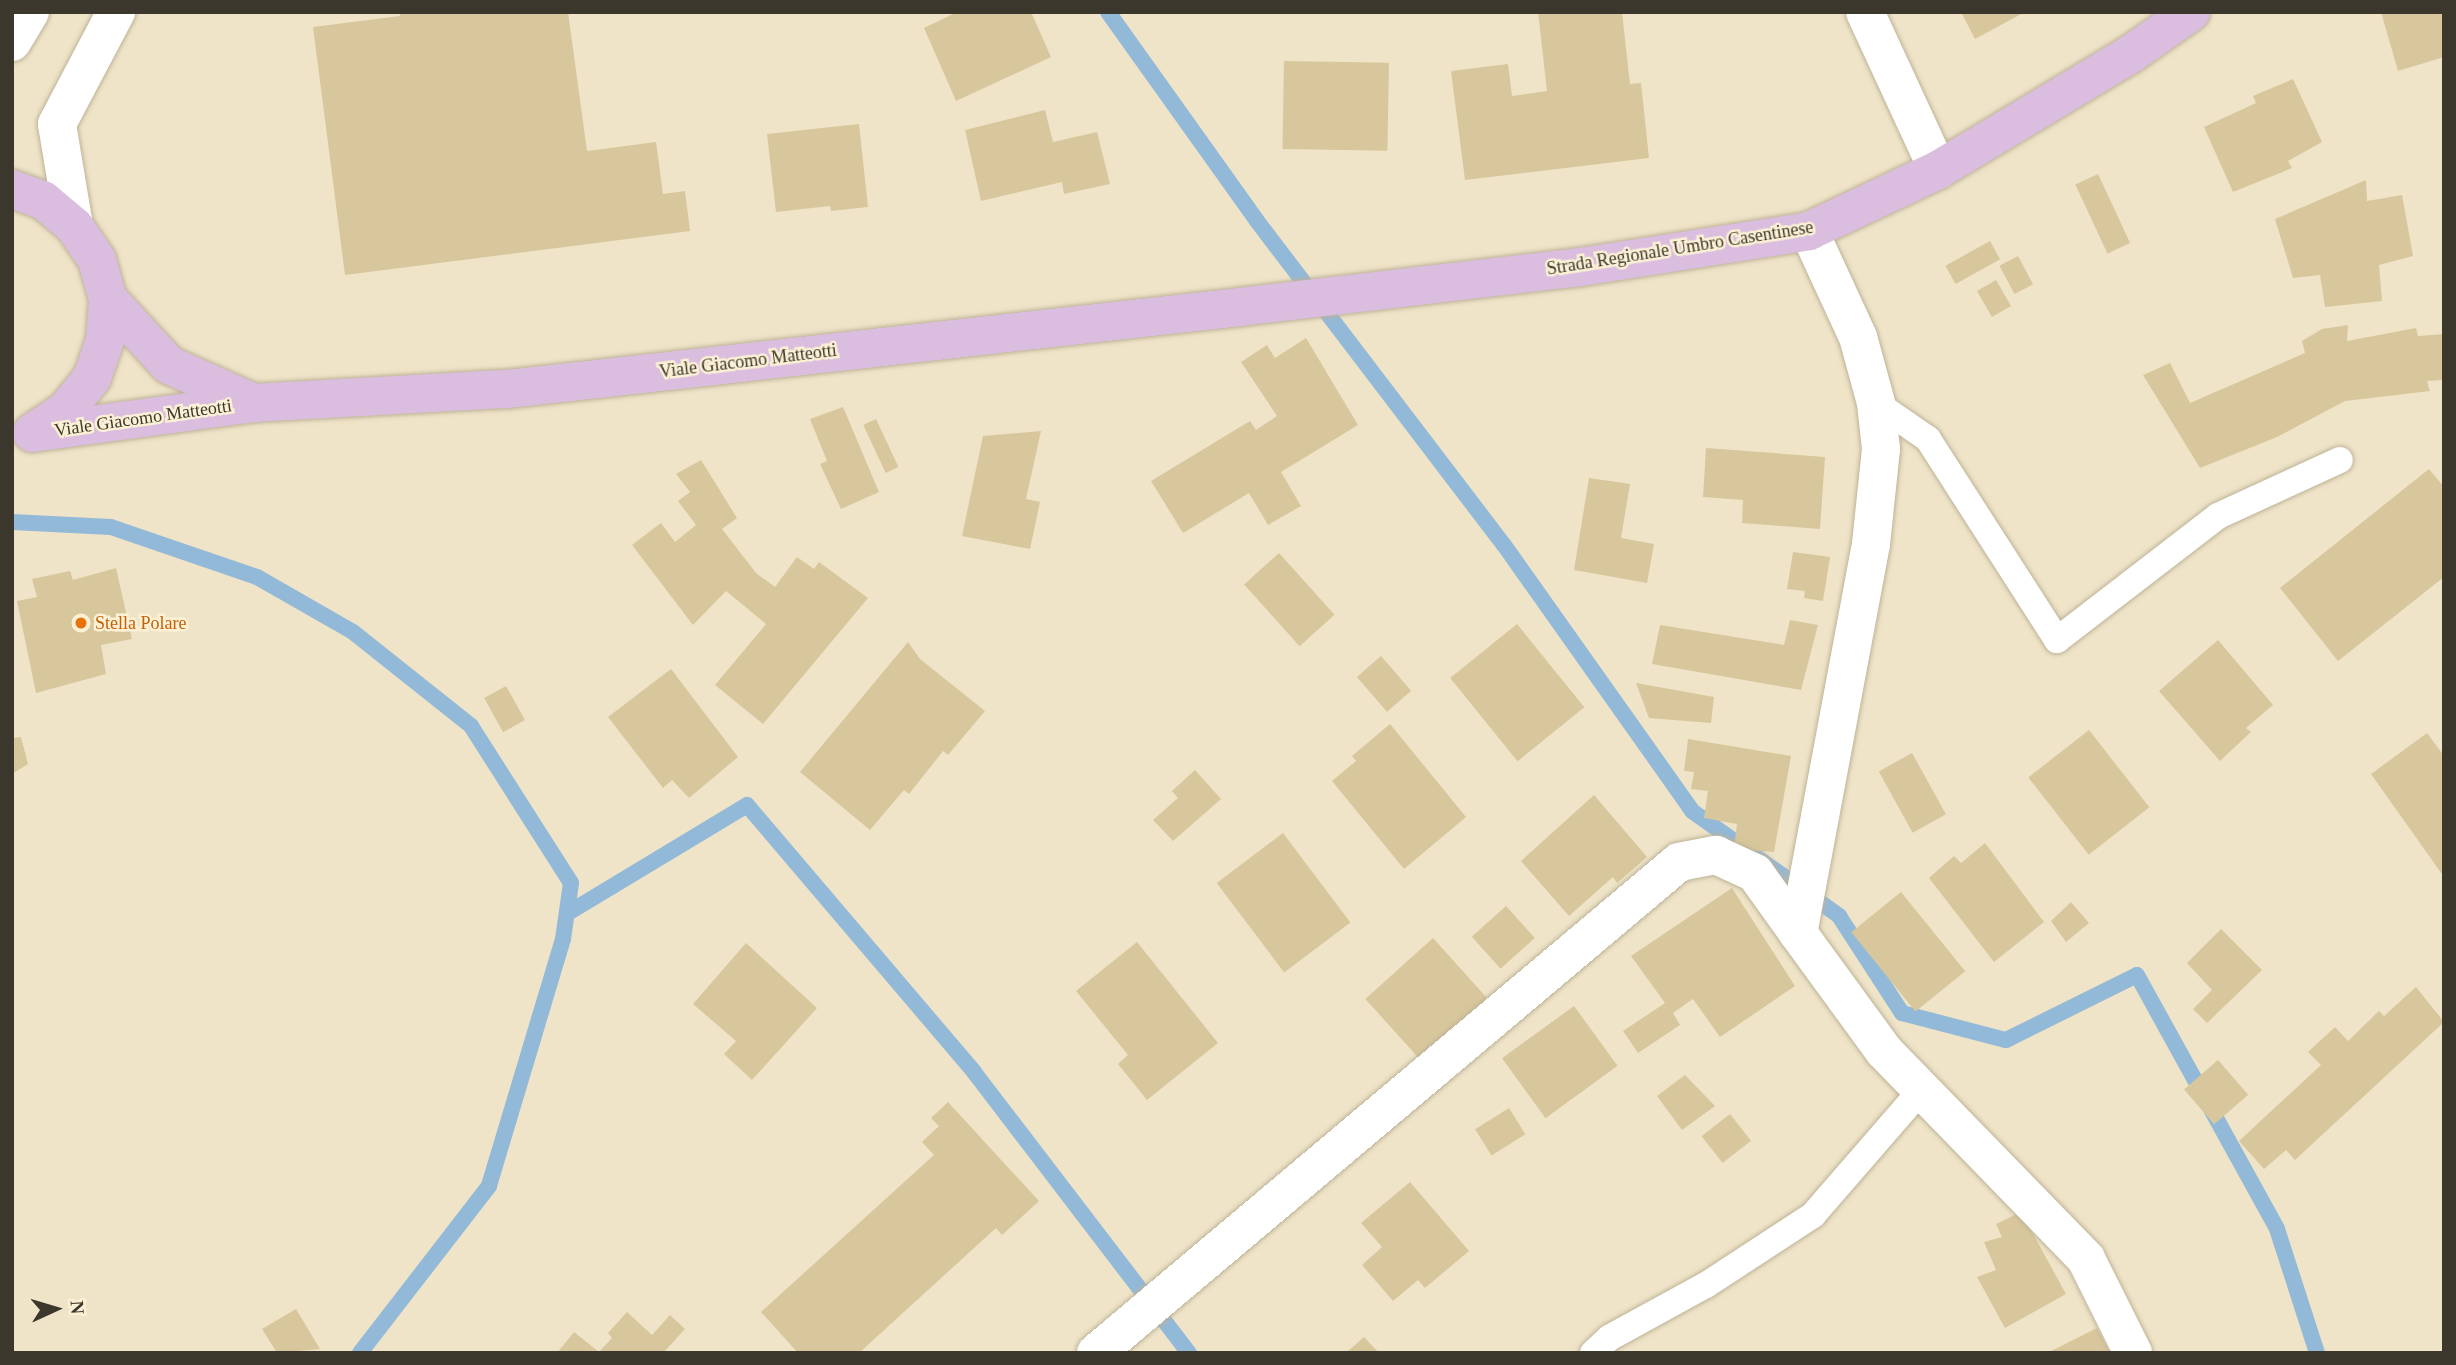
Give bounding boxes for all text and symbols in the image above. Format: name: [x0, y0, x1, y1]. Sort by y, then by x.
street label: Strada Regionale Umbro Casentinese: [1545, 216, 1815, 280]
street label: Viale Giacomo Matteotti: [658, 339, 838, 383]
street label: Viale Giacomo Matteotti: [53, 395, 233, 441]
place label: Stella Polare: [95, 612, 186, 634]
marker: Stella Polare: [73, 615, 89, 631]
north arrow: [21, 1274, 91, 1344]
text: N: [66, 1300, 88, 1315]

